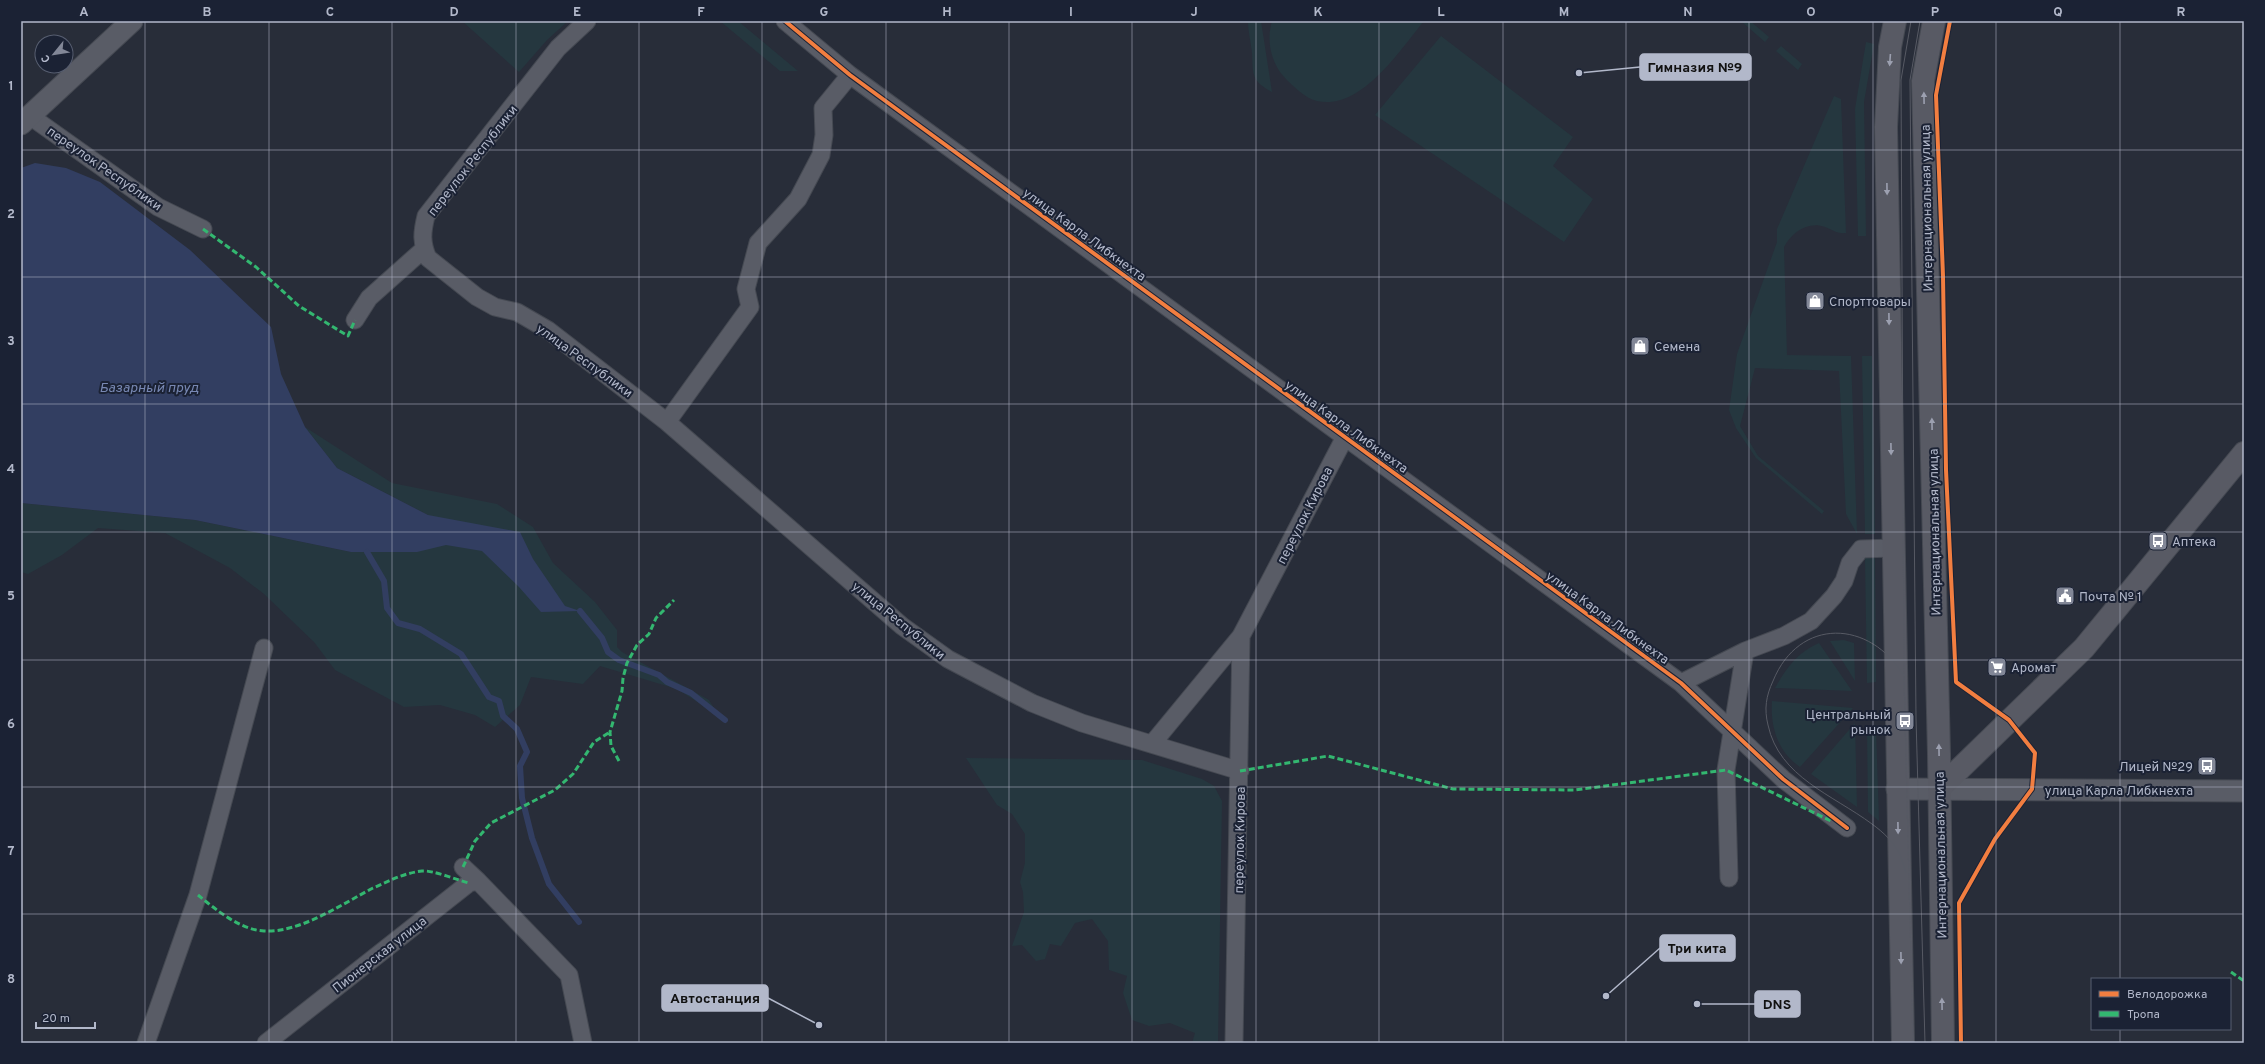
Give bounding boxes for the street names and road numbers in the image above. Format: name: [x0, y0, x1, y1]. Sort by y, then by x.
street label: переулок Республики: [425, 103, 522, 220]
street label: переулок Республики: [43, 124, 164, 215]
street label: Интернациональная улица: [1919, 124, 1937, 292]
street label: улица Карла Либкнехта: [1019, 186, 1149, 286]
street label: улица Республики: [533, 321, 635, 402]
street label: улица Карла Либкнехта: [1281, 378, 1411, 478]
street label: Интернациональная улица: [1927, 448, 1945, 616]
street label: переулок Кирова: [1274, 465, 1337, 567]
street label: улица Карла Либкнехта: [1542, 569, 1672, 669]
street label: улица Республики: [848, 579, 948, 664]
street label: Интернациональная улица: [1933, 771, 1951, 939]
street label: улица Карла Либкнехта: [2045, 784, 2193, 800]
street label: переулок Кирова: [1232, 786, 1250, 894]
street label: Пионерская улица: [330, 914, 430, 997]

